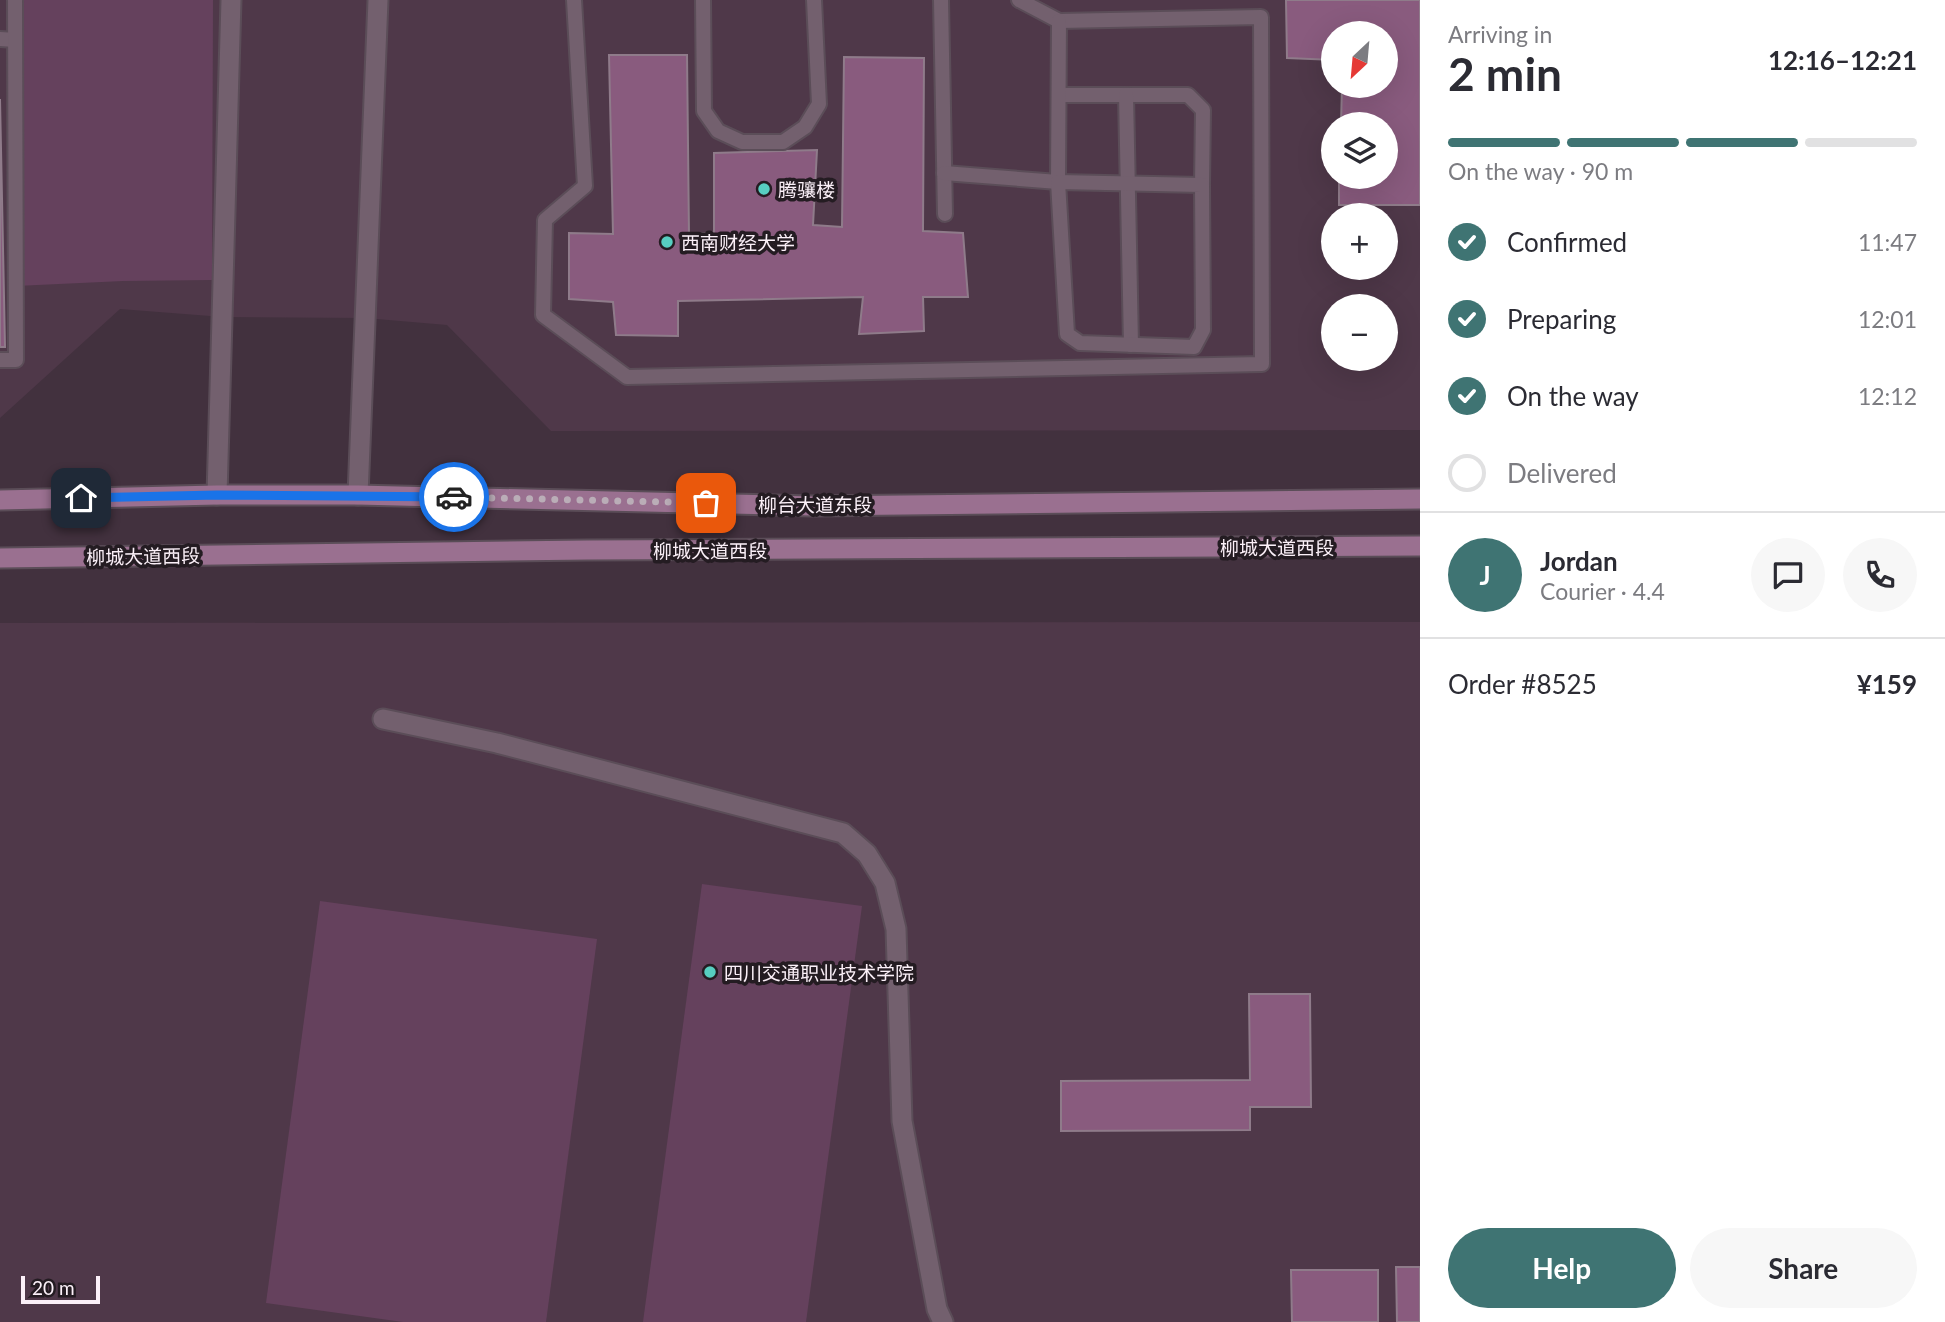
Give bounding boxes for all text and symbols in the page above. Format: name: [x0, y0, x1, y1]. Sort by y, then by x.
text: Arriving in: [1448, 20, 1552, 48]
north arrow: [1321, 21, 1398, 98]
map controls: [1321, 21, 1398, 371]
text: 12:16–12:21: [1768, 44, 1917, 76]
text: 2 min: [1448, 46, 1562, 101]
button: layers: [1321, 112, 1398, 189]
text: On the way · 90 m: [1448, 157, 1633, 185]
place label: 腾骧楼: [778, 178, 835, 201]
marker: 腾骧楼: [756, 181, 772, 197]
button: +: [1321, 203, 1398, 280]
icon: check: [1448, 223, 1486, 261]
text: Confirmed: [1507, 226, 1627, 258]
text: 11:47: [1858, 228, 1917, 256]
place label: 西南财经大学: [681, 231, 795, 254]
marker: 西南财经大学: [659, 234, 675, 250]
button: −: [1321, 294, 1398, 371]
icon: check: [1448, 300, 1486, 338]
text: Preparing: [1507, 303, 1616, 335]
text: 12:01: [1858, 305, 1917, 333]
icon: check: [1448, 377, 1486, 415]
text: On the way: [1507, 380, 1639, 412]
text: 12:12: [1858, 382, 1917, 410]
text: Delivered: [1507, 457, 1617, 489]
courier: [419, 462, 489, 532]
pin: [51, 468, 111, 528]
pin: [676, 473, 736, 533]
icon: car: [435, 478, 473, 516]
icon: home: [62, 479, 100, 517]
icon: bag: [687, 484, 725, 522]
street label: 柳台大道东段: [758, 493, 872, 516]
street label: 柳城大道西段: [1220, 536, 1334, 559]
button: chat: [1751, 538, 1825, 612]
button: phone: [1843, 538, 1917, 612]
street label: 柳城大道西段: [653, 539, 767, 562]
street label: 柳城大道西段: [86, 544, 200, 568]
text: Jordan: [1540, 545, 1618, 577]
text: J: [1479, 559, 1491, 591]
text: Courier · 4.4: [1540, 577, 1665, 605]
text: Order #8525: [1448, 668, 1597, 700]
text: ¥159: [1857, 668, 1917, 700]
place label: 四川交通职业技术学院: [724, 961, 914, 984]
marker: 四川交通职业技术学院: [702, 964, 718, 980]
button: Help: [1448, 1228, 1676, 1308]
button: Share: [1690, 1228, 1917, 1308]
scale bar: [21, 1273, 100, 1305]
text: 20 m: [32, 1276, 75, 1299]

